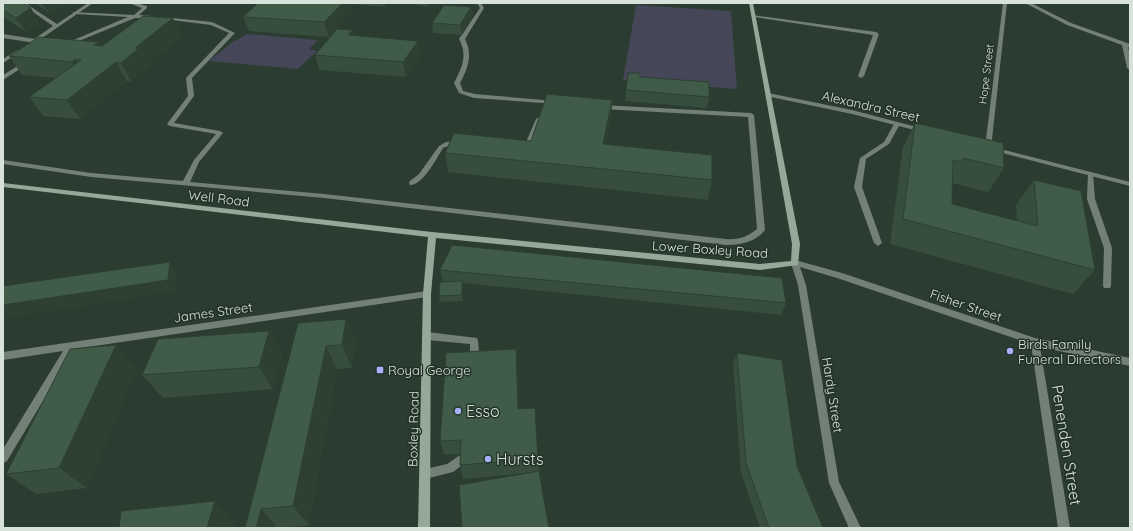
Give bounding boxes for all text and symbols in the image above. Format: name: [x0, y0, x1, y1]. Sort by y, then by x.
street label: Hope Street: [975, 43, 997, 105]
street label: Alexandra Street: [821, 87, 921, 125]
street label: Well Road: [188, 186, 250, 210]
street label: Lower Boxley Road: [651, 237, 769, 261]
street label: Fisher Street: [928, 285, 1004, 325]
street label: James Street: [172, 299, 254, 325]
place label: Birds Family Funeral Directors: [1018, 336, 1121, 367]
marker: Birds Family Funeral Directors: [1005, 346, 1015, 356]
street label: Hardy Street: [819, 356, 847, 434]
place label: Royal George: [388, 362, 471, 378]
marker: Royal George: [375, 365, 385, 375]
street label: Penenden Street: [1048, 383, 1086, 507]
street label: Boxley Road: [404, 391, 422, 467]
place label: Esso: [466, 401, 500, 421]
marker: Esso: [453, 406, 463, 416]
place label: Hursts: [496, 449, 544, 469]
marker: Hursts: [483, 454, 493, 464]

